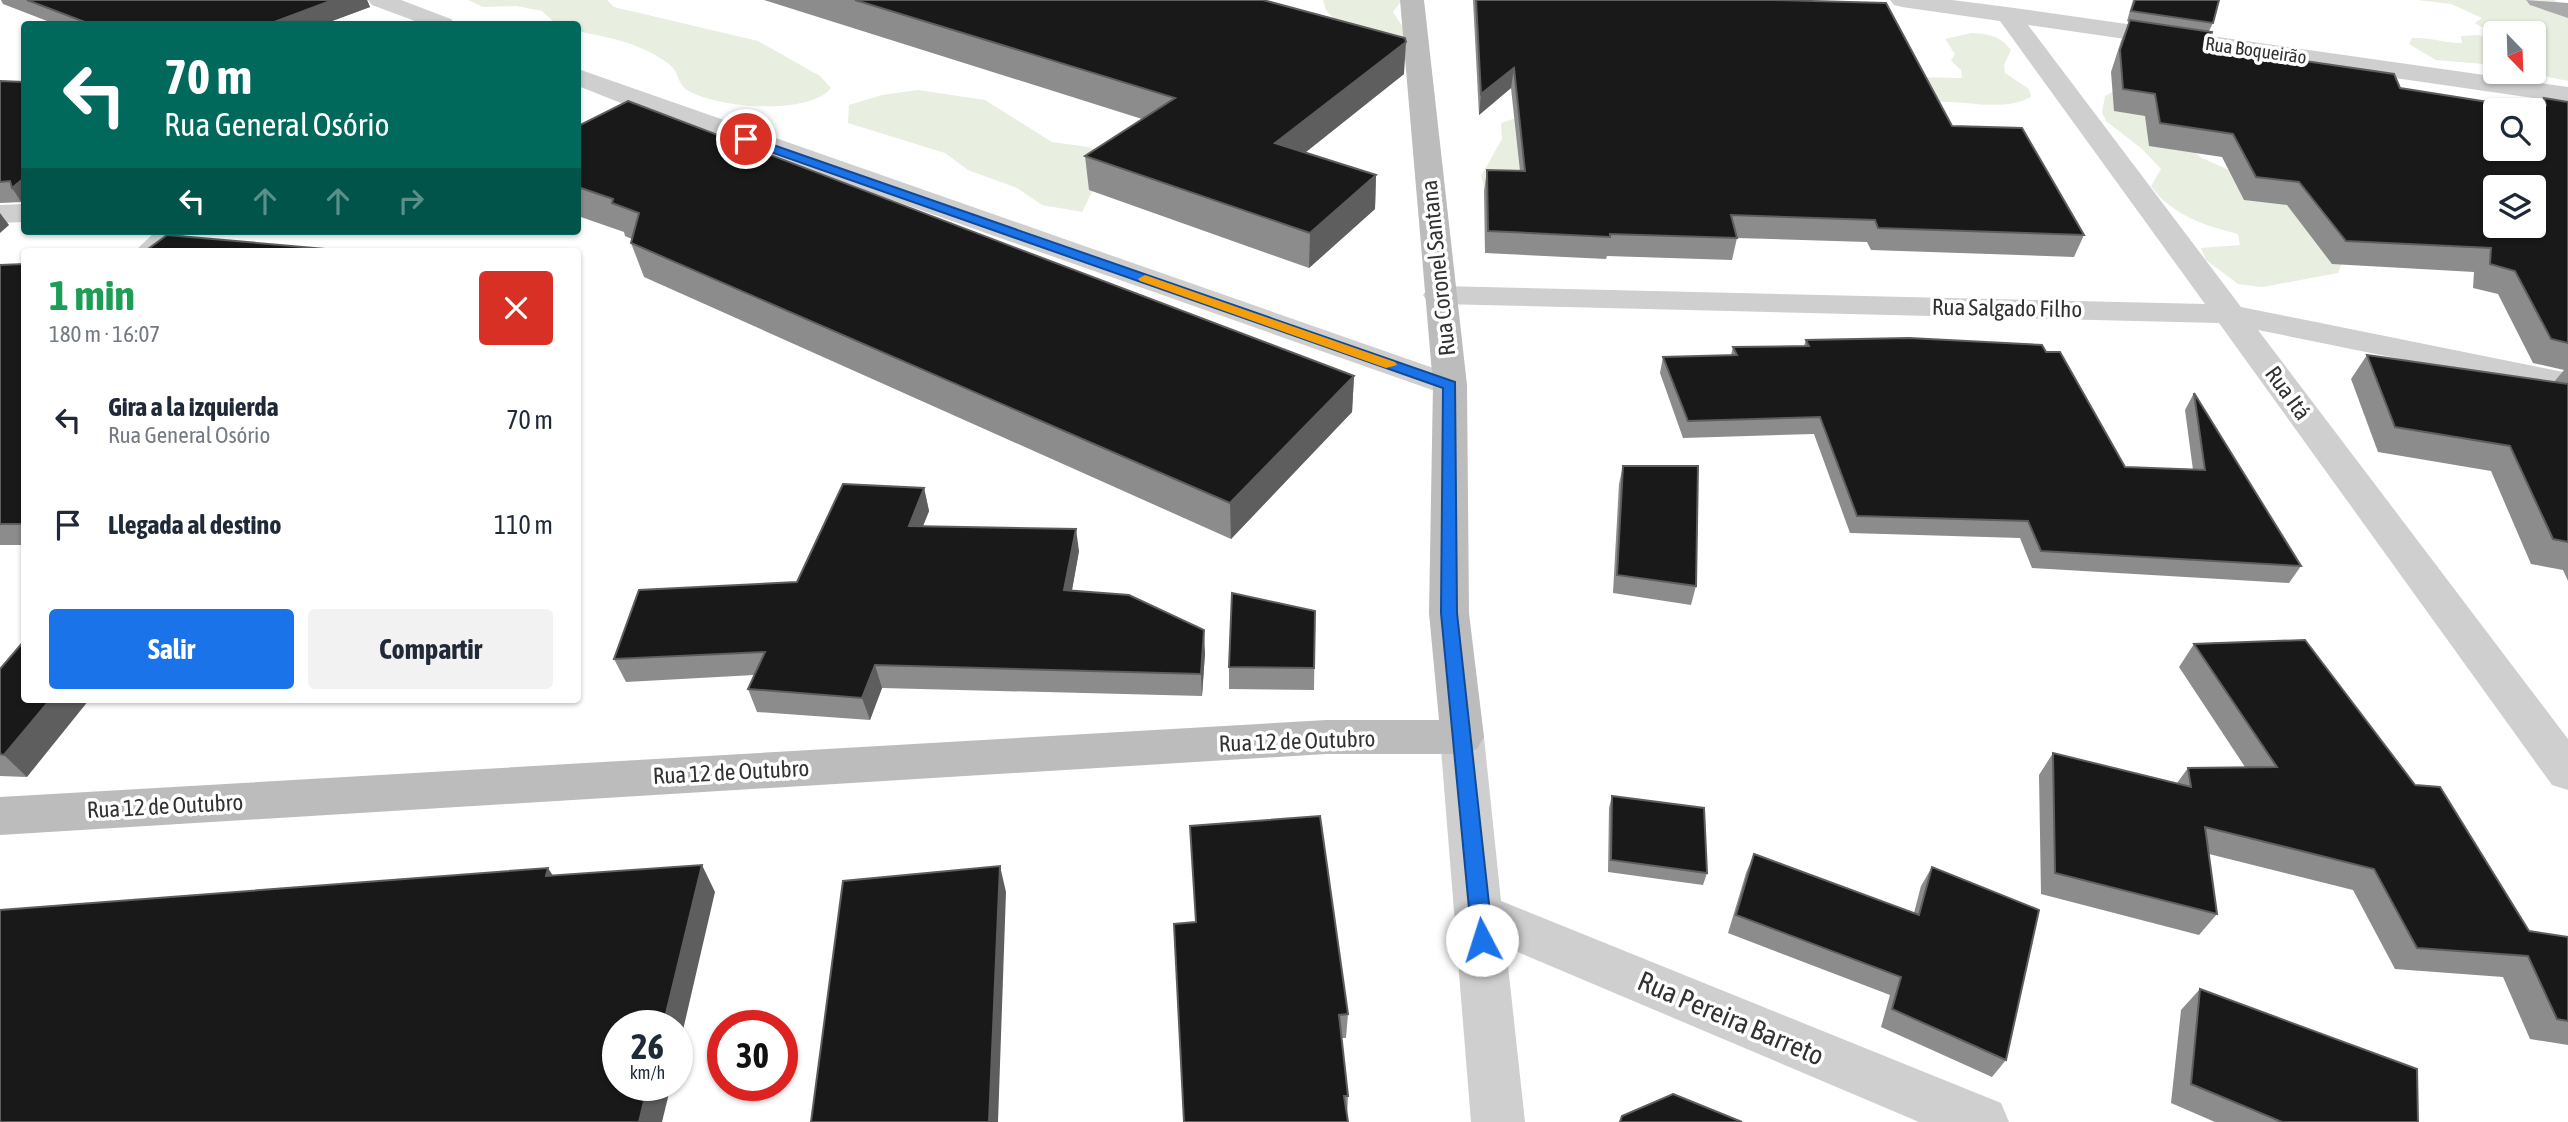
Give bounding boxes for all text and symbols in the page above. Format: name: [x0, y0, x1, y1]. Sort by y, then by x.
north arrow: [2483, 21, 2546, 84]
map controls: [2483, 21, 2546, 238]
street label: Rua Boqueirão: [2204, 32, 2308, 68]
text: 70 m: [164, 48, 252, 104]
icon: left: [49, 49, 140, 140]
button: search: [2483, 98, 2546, 161]
text: Rua General Osório: [164, 106, 390, 143]
pin: [716, 109, 776, 169]
icon: arrive: [727, 120, 765, 158]
button: layers: [2483, 175, 2546, 238]
street label: Rua Coronel Santana: [1416, 179, 1460, 357]
icon: left: [173, 182, 211, 220]
icon: ahead: [246, 182, 284, 220]
icon: ahead: [319, 182, 357, 220]
icon: right: [392, 182, 430, 220]
text: 1 min: [49, 271, 135, 319]
button: close: [479, 271, 553, 345]
street label: Rua Salgado Filho: [1932, 294, 2082, 322]
text: 180 m · 16:07: [49, 321, 160, 347]
street label: Rua Itá: [2260, 361, 2316, 425]
text: Gira a la izquierda: [108, 392, 279, 422]
icon: left: [49, 401, 87, 439]
text: 70 m: [506, 405, 553, 435]
text: Rua General Osório: [108, 422, 270, 448]
icon: arrive: [49, 506, 87, 544]
text: Llegada al destino: [108, 510, 281, 540]
text: 110 m: [494, 510, 553, 540]
button: Salir: [49, 609, 294, 689]
button: Compartir: [308, 609, 553, 689]
street label: Rua 12 de Outubro: [1218, 725, 1376, 757]
street label: Rua 12 de Outubro: [652, 755, 810, 789]
street label: Rua 12 de Outubro: [86, 789, 244, 823]
position arrow: [1445, 903, 1519, 977]
street label: Rua Pereira Barreto: [1633, 964, 1829, 1072]
speed limit sign: 30: [707, 1010, 798, 1101]
text: 26: [631, 1026, 664, 1066]
text: km/h: [630, 1062, 665, 1083]

